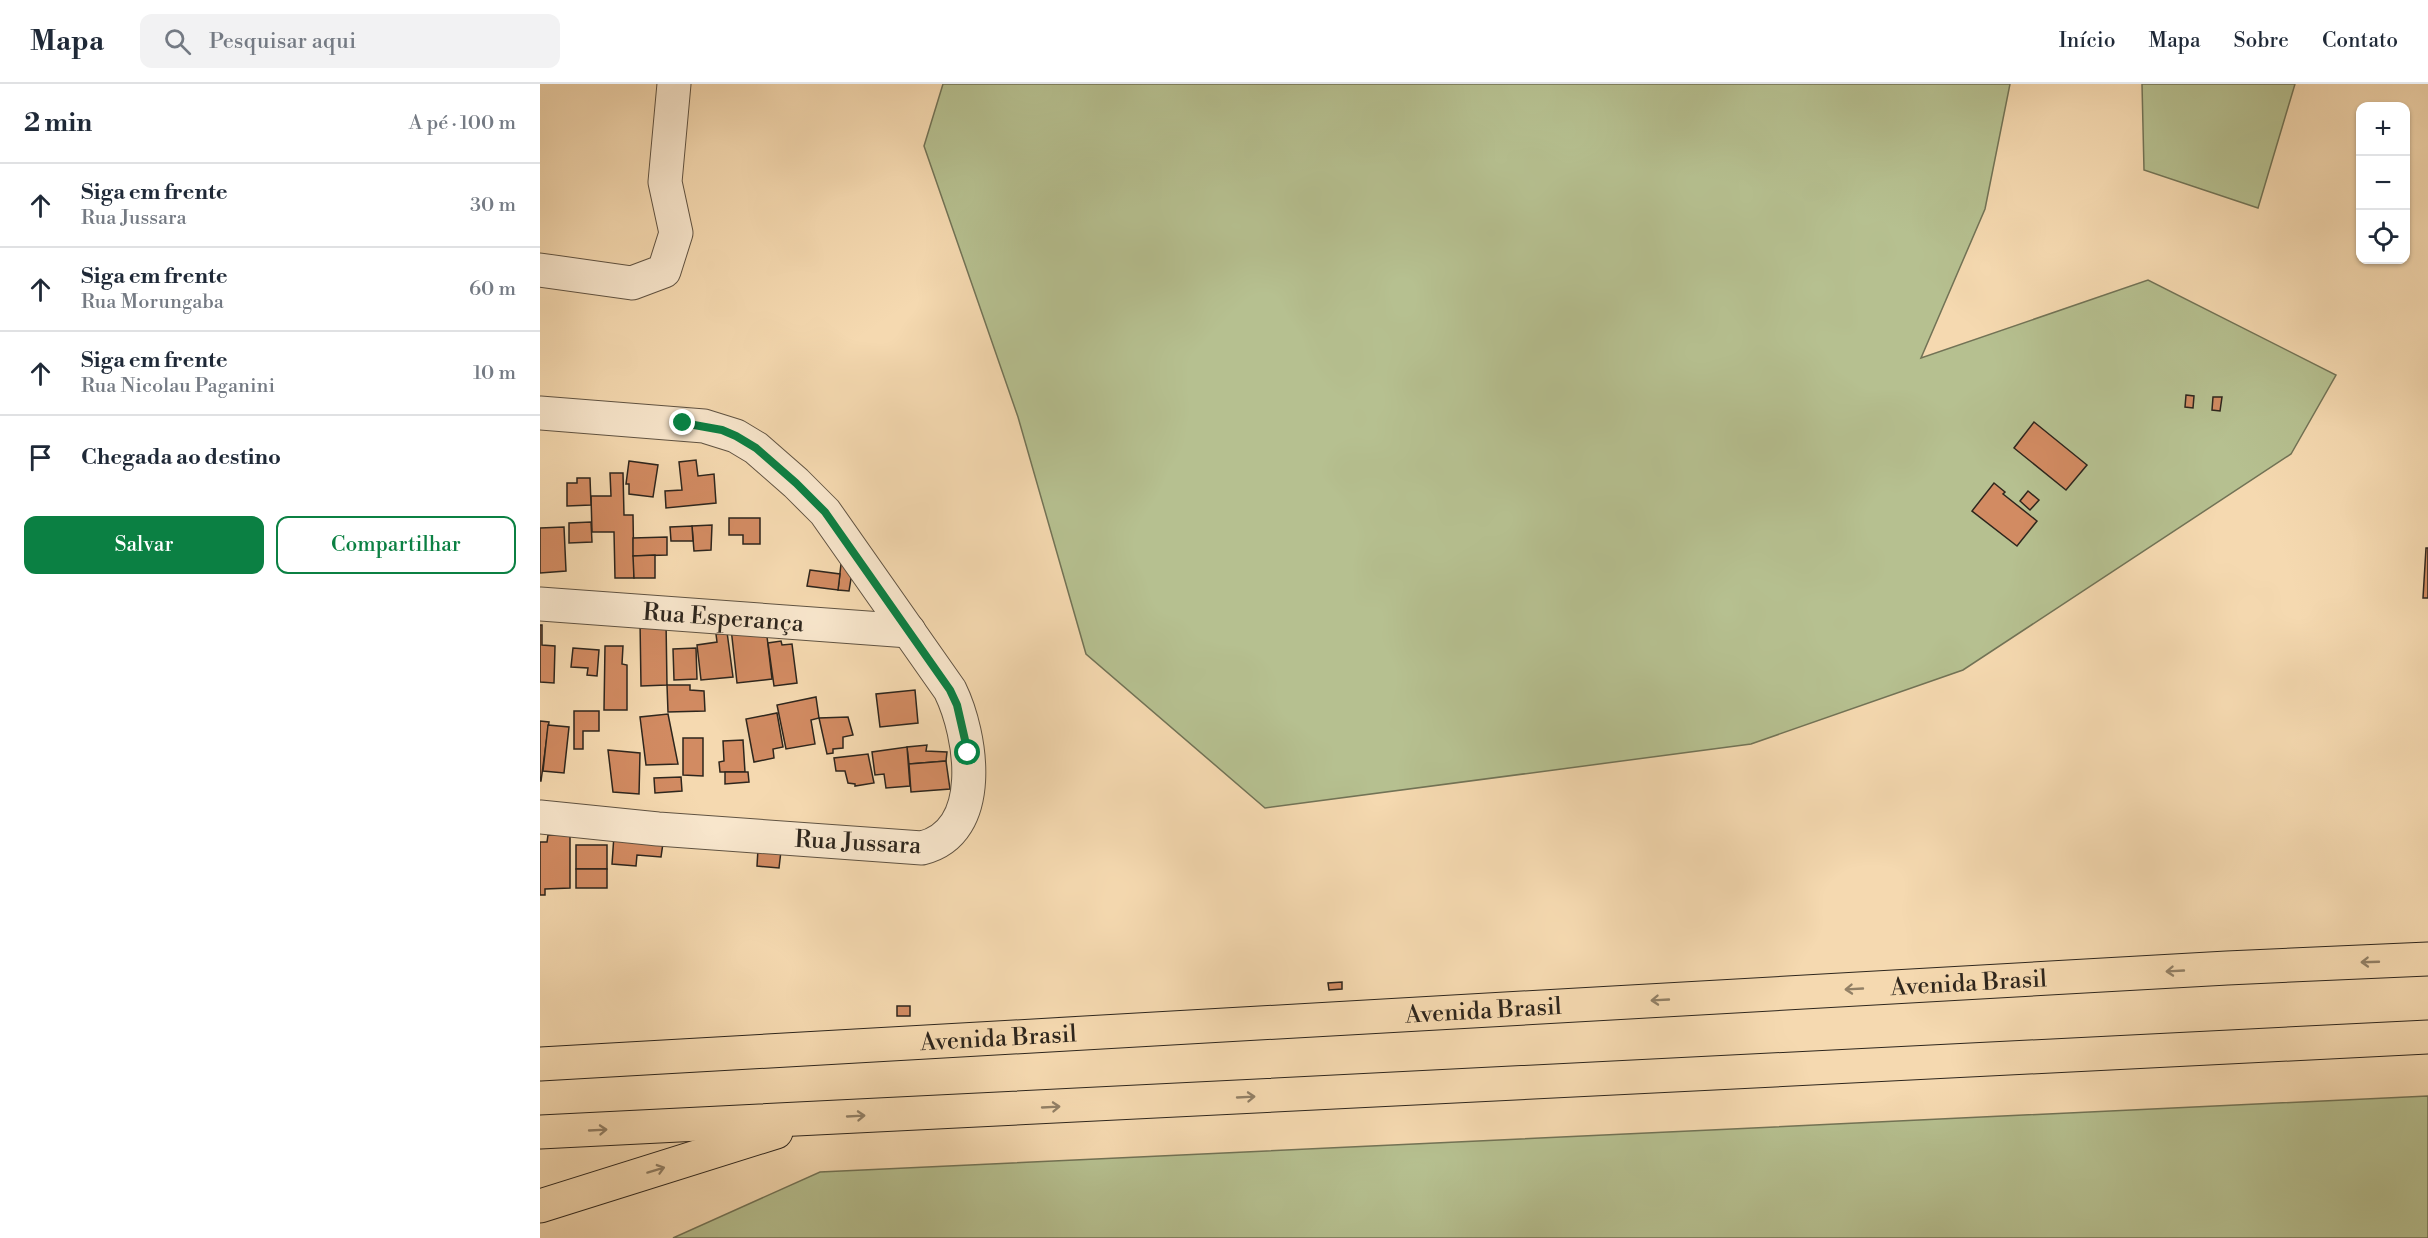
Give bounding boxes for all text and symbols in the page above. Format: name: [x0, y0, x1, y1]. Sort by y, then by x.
search box: [140, 14, 560, 68]
text: Mapa: [30, 24, 104, 59]
icon: search: [161, 25, 194, 58]
text: Pesquisar aqui: [209, 28, 356, 55]
text: Início: [2059, 28, 2116, 54]
text: Mapa: [2149, 28, 2201, 54]
text: Sobre: [2234, 28, 2289, 54]
text: Contato: [2322, 28, 2398, 54]
map controls: [2356, 102, 2410, 264]
button: +: [2356, 102, 2410, 156]
text: 2 min: [24, 107, 92, 139]
text: A pé · 100 m: [409, 111, 516, 136]
button: −: [2356, 156, 2410, 210]
text: Siga em frente: [81, 179, 228, 206]
icon: ahead: [24, 189, 57, 222]
text: 30 m: [470, 193, 516, 218]
text: Rua Jussara: [81, 206, 187, 231]
button: locate: [2356, 210, 2410, 264]
text: Siga em frente: [81, 263, 228, 290]
icon: ahead: [24, 273, 57, 306]
text: 60 m: [469, 277, 516, 302]
text: Rua Morungaba: [81, 290, 224, 315]
text: Siga em frente: [81, 347, 228, 374]
icon: ahead: [24, 357, 57, 390]
text: 10 m: [473, 361, 516, 386]
text: Rua Nicolau Paganini: [81, 374, 275, 399]
route end: [669, 409, 695, 435]
icon: arrive: [24, 441, 57, 474]
text: Chegada ao destino: [81, 444, 281, 471]
button: Salvar: [24, 516, 264, 574]
button: Compartilhar: [276, 516, 516, 574]
street label: Rua Esperança: [642, 598, 806, 639]
route start: [954, 739, 980, 765]
street label: Rua Jussara: [794, 825, 923, 861]
one-way arrow: [2360, 956, 2380, 967]
street label: Avenida Brasil: [1889, 964, 2048, 1003]
one-way arrow: [2165, 965, 2185, 976]
one-way arrow: [1845, 984, 1865, 995]
street label: Avenida Brasil: [1403, 992, 1563, 1031]
one-way arrow: [1650, 995, 1670, 1006]
street label: Avenida Brasil: [918, 1019, 1077, 1058]
one-way arrow: [1235, 1091, 1255, 1102]
one-way arrow: [1040, 1101, 1060, 1112]
one-way arrow: [846, 1111, 866, 1122]
one-way arrow: [588, 1124, 608, 1135]
one-way arrow: [646, 1164, 665, 1175]

